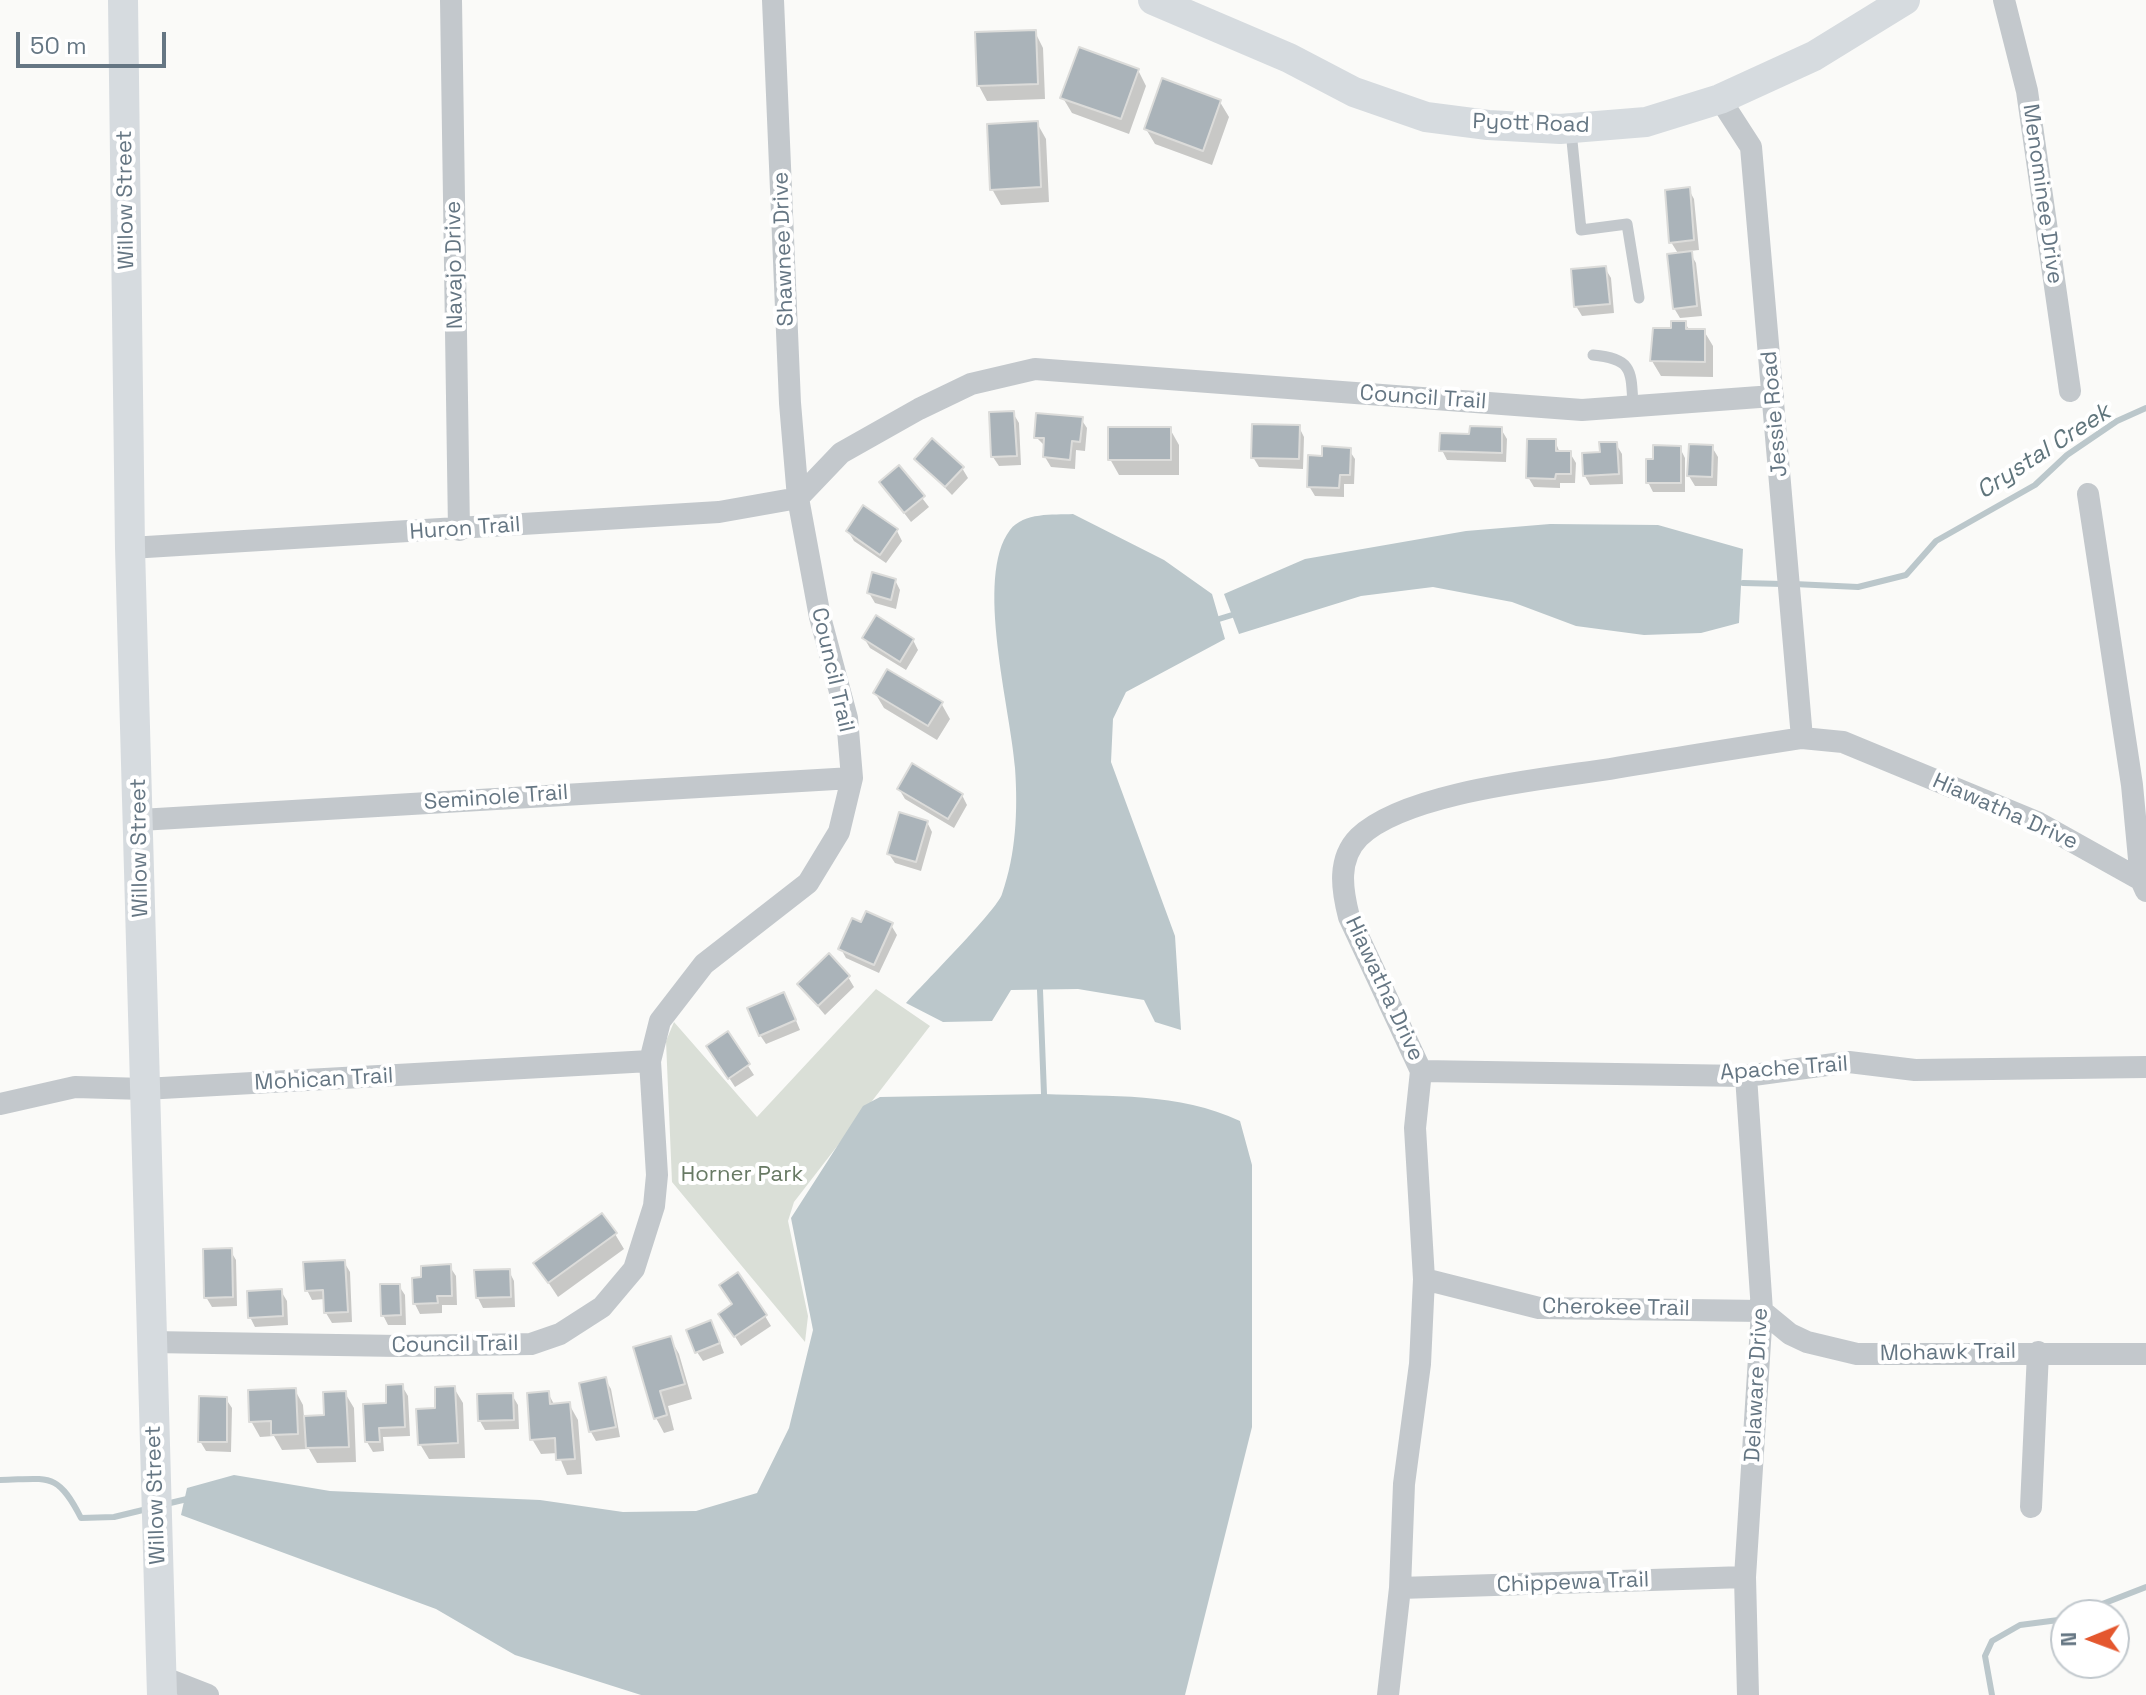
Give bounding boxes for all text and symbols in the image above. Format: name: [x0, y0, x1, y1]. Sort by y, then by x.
scale bar: [20, 16, 170, 66]
text: 50 m: [30, 30, 87, 61]
street label: Menominee Drive: [2016, 102, 2068, 286]
street label: Pyott Road: [1472, 109, 1590, 139]
street label: Willow Street: [112, 130, 140, 270]
street label: Shawnee Drive: [768, 171, 800, 327]
street label: Navajo Drive: [441, 201, 469, 329]
street label: Jessie Road: [1756, 350, 1794, 478]
street label: Council Trail: [1359, 380, 1487, 416]
water label: Crystal Creek: [1972, 398, 2116, 506]
street label: Huron Trail: [409, 512, 521, 546]
street label: Council Trail: [805, 605, 859, 735]
street label: Hiawatha Drive: [1928, 768, 2082, 856]
street label: Willow Street: [126, 778, 154, 918]
street label: Seminole Trail: [423, 780, 569, 816]
street label: Hiawatha Drive: [1339, 913, 1429, 1065]
street label: Apache Trail: [1719, 1051, 1849, 1087]
street label: Mohican Trail: [254, 1063, 394, 1097]
park label: Horner Park: [681, 1162, 803, 1188]
street label: Cherokee Trail: [1542, 1294, 1690, 1322]
street label: Delaware Drive: [1740, 1307, 1774, 1463]
street label: Council Trail: [391, 1331, 519, 1359]
street label: Mohawk Trail: [1880, 1339, 2016, 1367]
street label: Willow Street: [140, 1425, 172, 1565]
street label: Chippewa Trail: [1496, 1567, 1650, 1599]
north arrow: [2050, 1599, 2130, 1679]
text: N: [2054, 1632, 2082, 1647]

